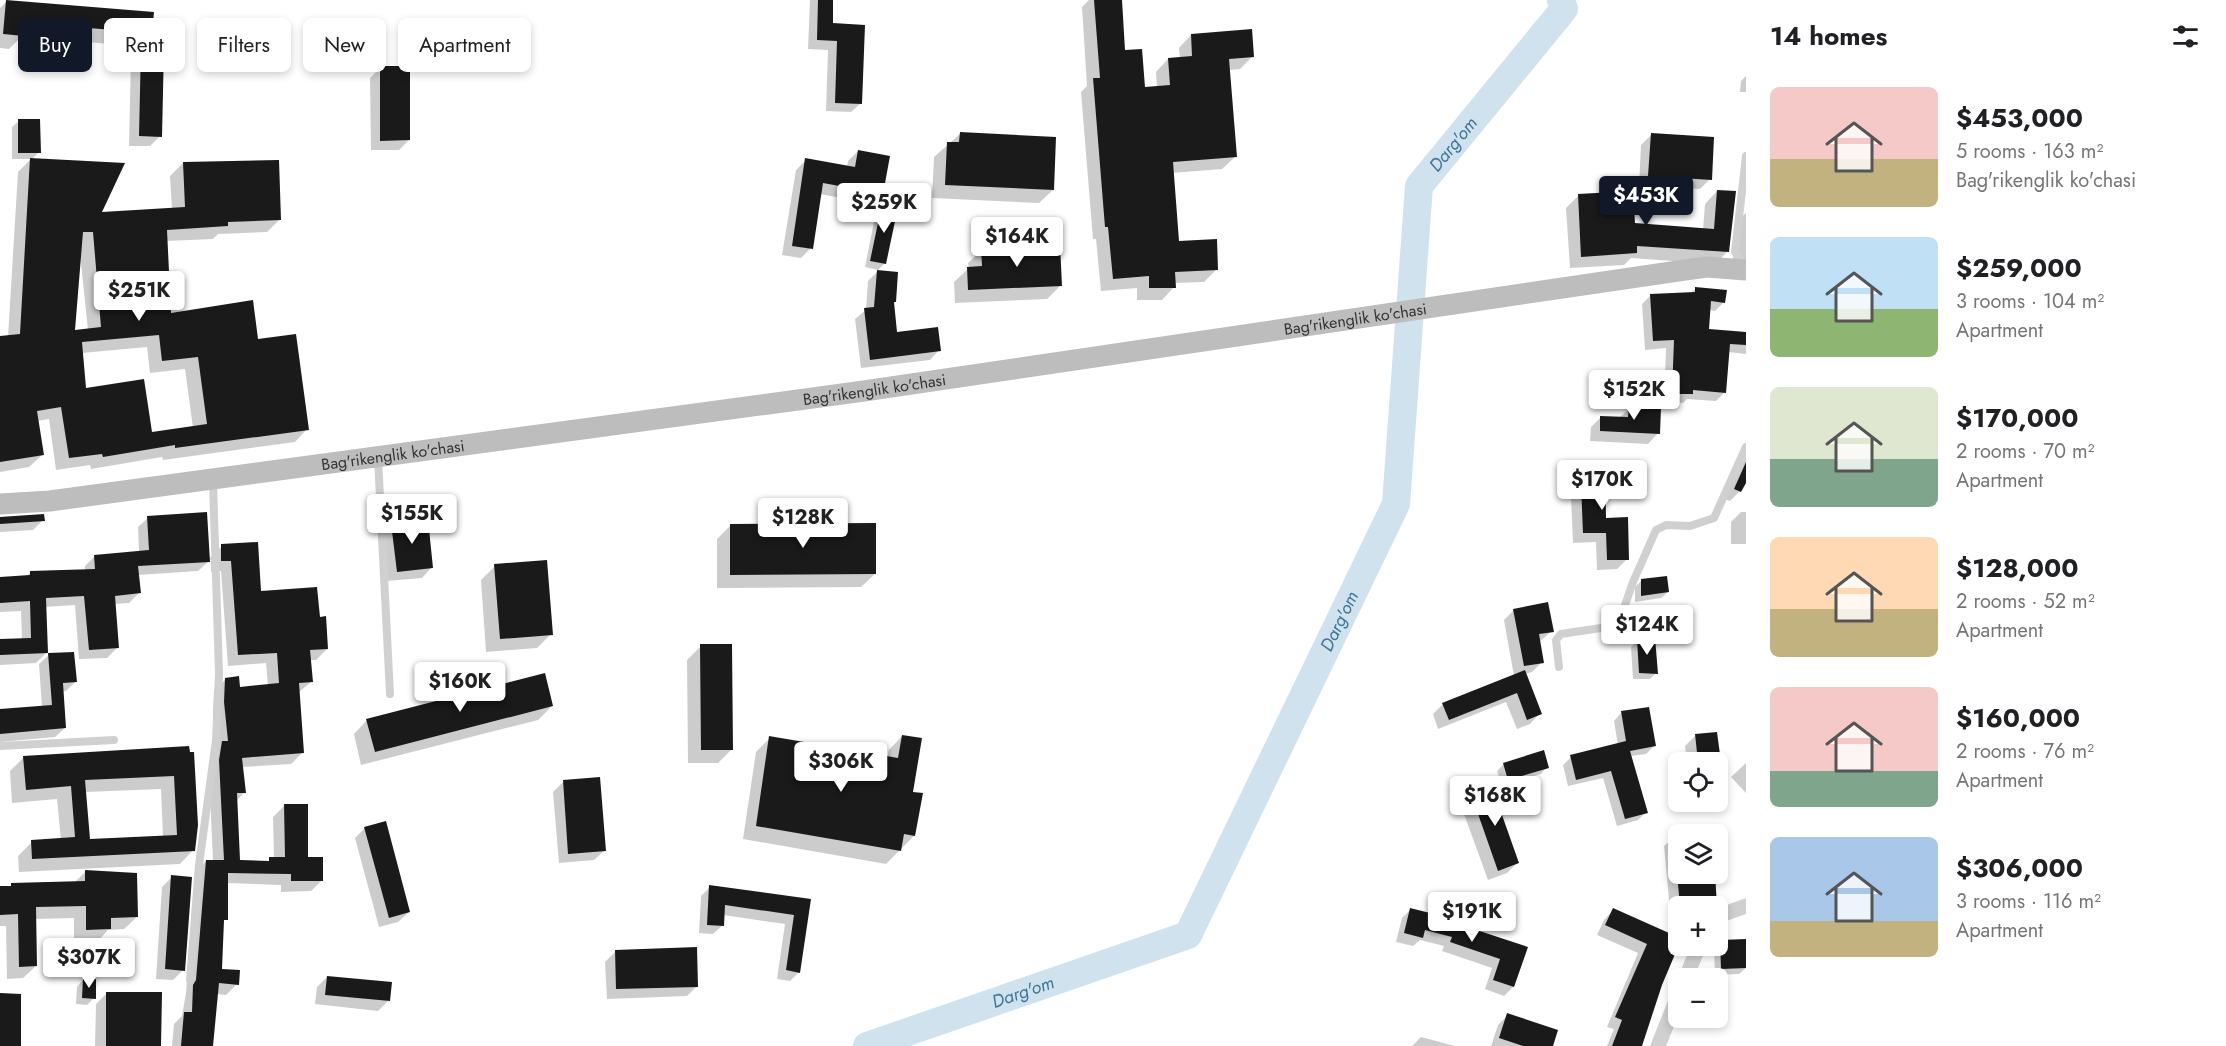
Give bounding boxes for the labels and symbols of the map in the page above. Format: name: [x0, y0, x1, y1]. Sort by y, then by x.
water label: Darg'om: [1423, 111, 1484, 177]
pin: $453K: [1604, 176, 1688, 227]
pin: $259K: [842, 183, 926, 234]
pin: $164K: [975, 217, 1059, 268]
pin: $251K: [97, 271, 181, 322]
street label: Bag'rikenglik ko'chasi: [1282, 297, 1428, 341]
street label: Bag'rikenglik ko'chasi: [801, 368, 948, 411]
pin: $152K: [1592, 370, 1676, 421]
street label: Bag'rikenglik ko'chasi: [320, 434, 466, 476]
pin: $170K: [1560, 460, 1644, 511]
pin: $155K: [370, 494, 454, 545]
pin: $128K: [761, 498, 845, 549]
water label: Darg'om: [1314, 587, 1365, 656]
pin: $124K: [1605, 605, 1689, 656]
pin: $160K: [418, 662, 502, 713]
pin: $306K: [799, 742, 883, 793]
pin: $168K: [1453, 776, 1537, 827]
pin: $191K: [1430, 892, 1514, 943]
pin: $307K: [47, 938, 131, 989]
water label: Darg'om: [988, 969, 1058, 1015]

